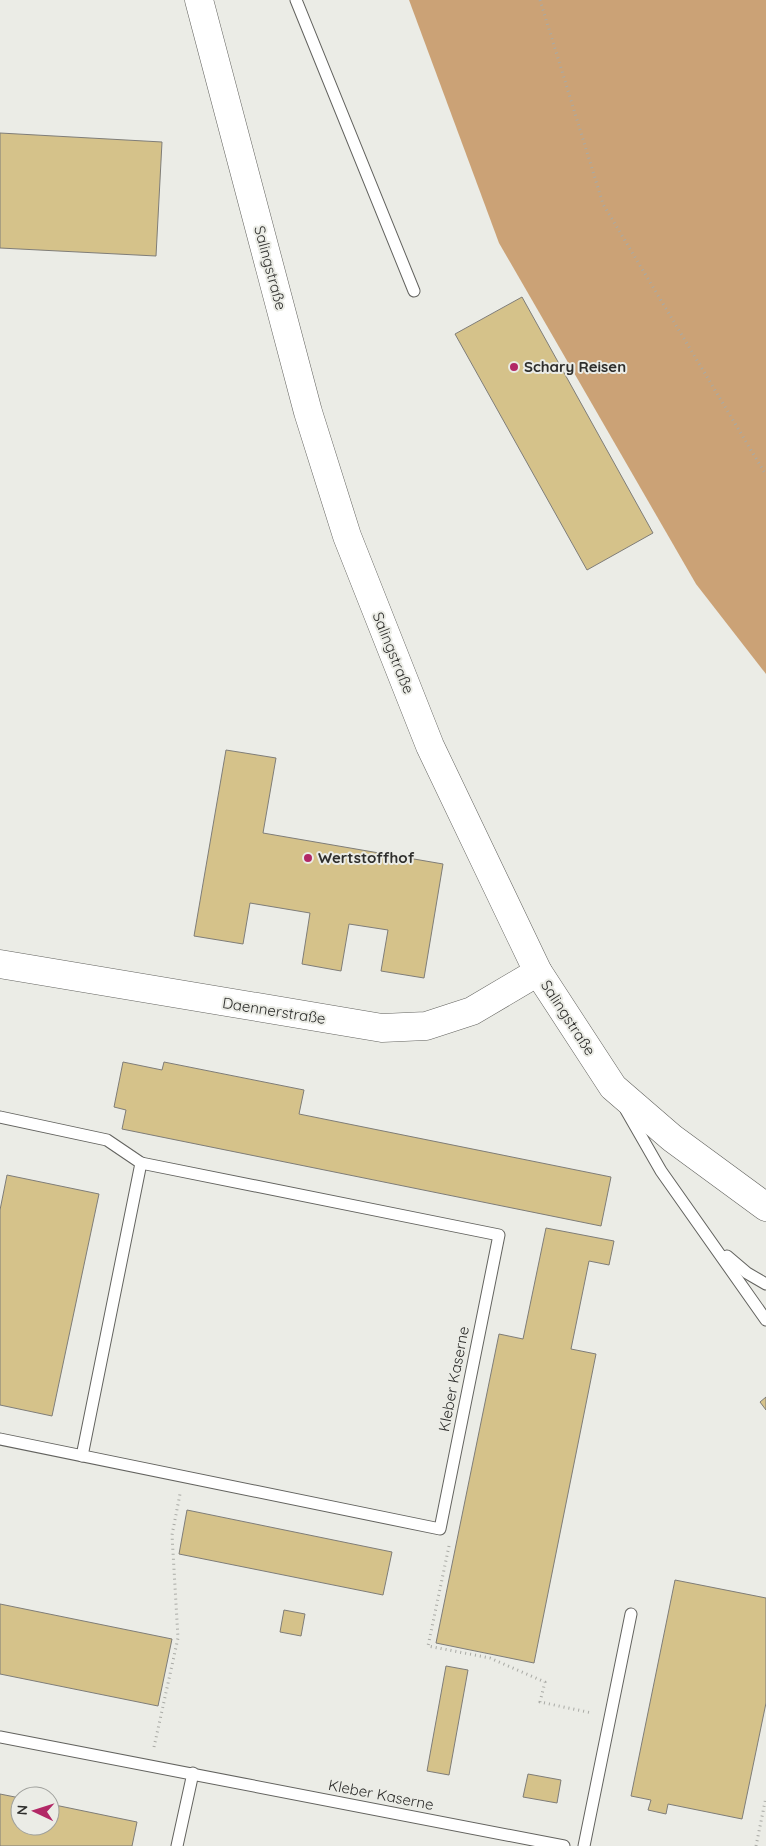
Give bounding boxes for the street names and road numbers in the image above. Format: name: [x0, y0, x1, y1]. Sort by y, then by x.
street label: Salingstraße: [250, 224, 291, 312]
street label: Salingstraße: [368, 609, 418, 696]
street label: Salingstraße: [537, 976, 600, 1059]
street label: Daennerstraße: [221, 993, 327, 1028]
street label: Kleber Kaserne: [434, 1325, 473, 1433]
street label: Kleber Kaserne: [327, 1775, 435, 1814]

